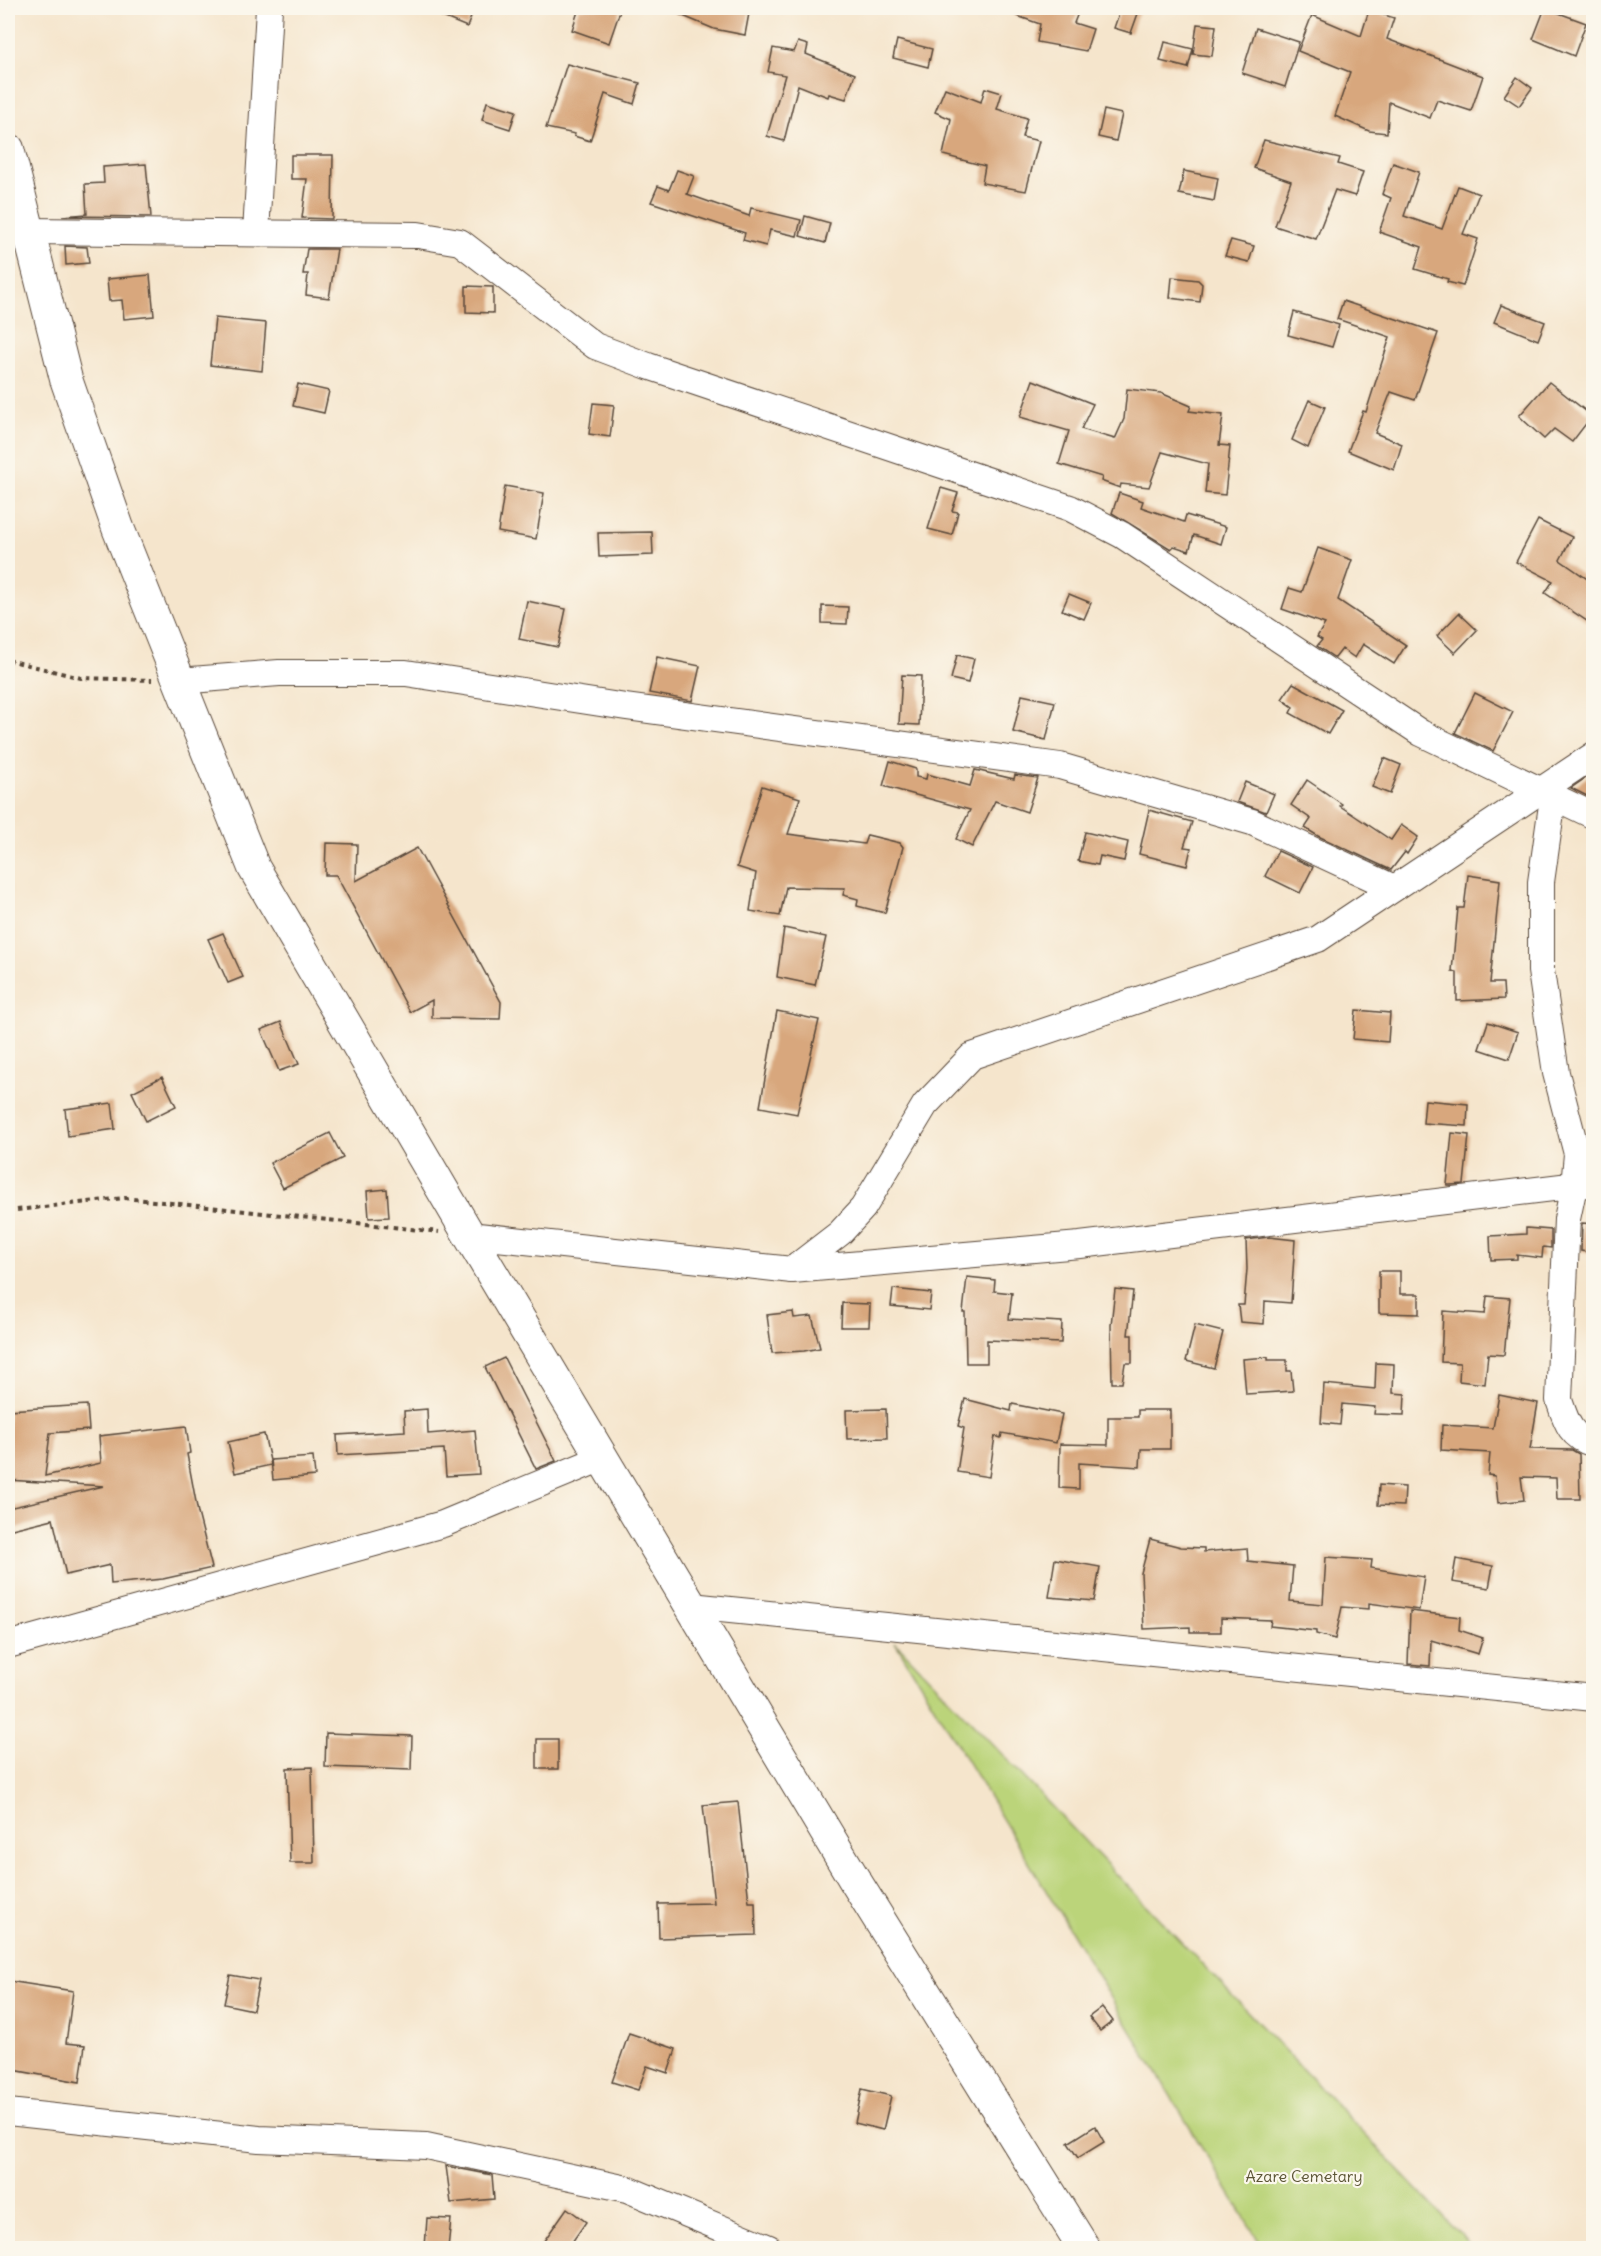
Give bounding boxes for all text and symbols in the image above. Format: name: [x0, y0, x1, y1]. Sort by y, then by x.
park label: Azare Cemetary: [1246, 2166, 1362, 2186]

